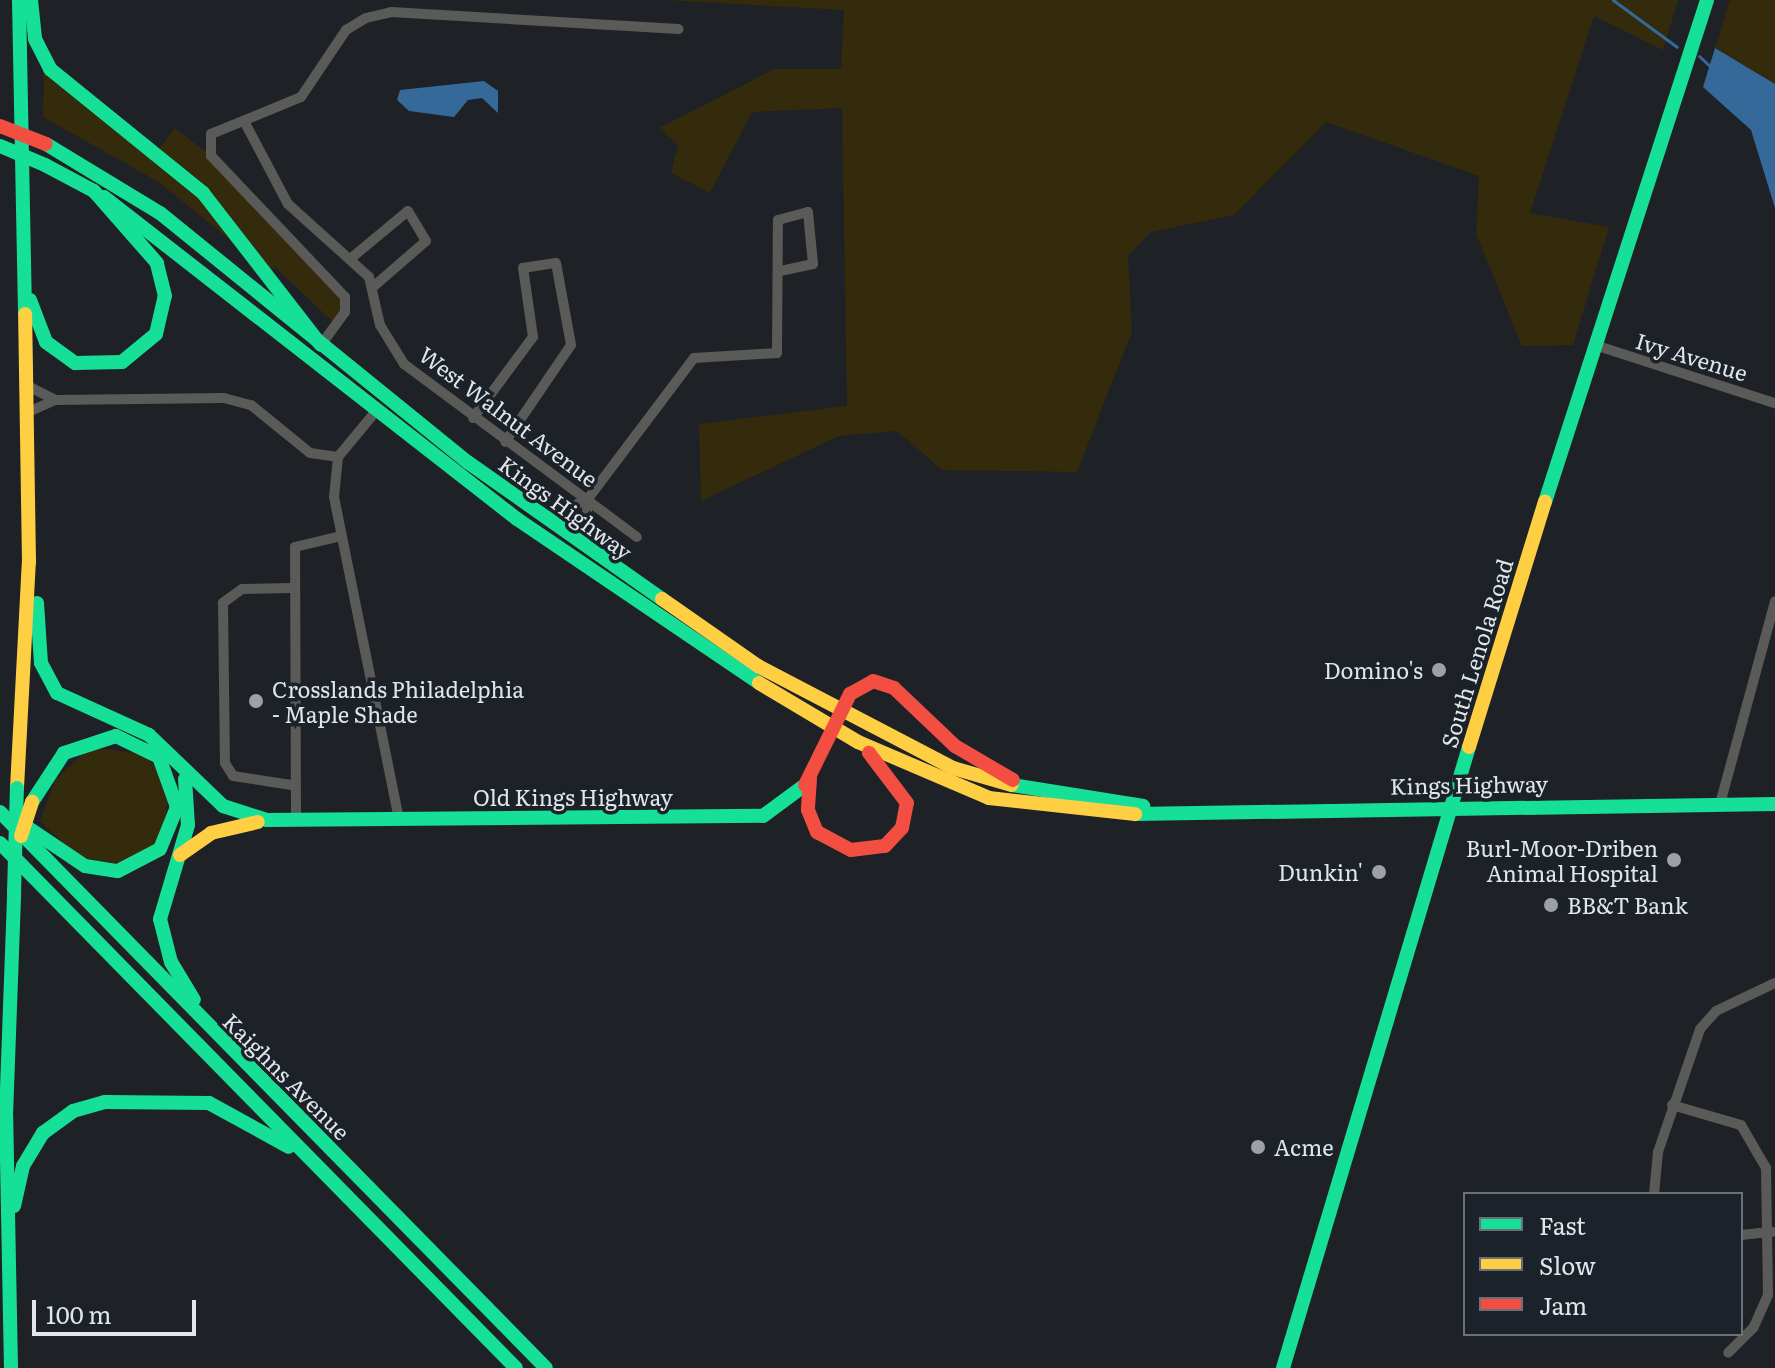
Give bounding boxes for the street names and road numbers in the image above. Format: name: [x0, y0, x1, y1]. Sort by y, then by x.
street label: Ivy Avenue: [1633, 326, 1751, 386]
street label: West Walnut Avenue: [414, 340, 604, 492]
street label: Kings Highway: [494, 450, 638, 564]
street label: South Lenola Road: [1435, 555, 1517, 751]
street label: Kings Highway: [1390, 769, 1548, 799]
street label: Old Kings Highway: [473, 784, 673, 810]
street label: Kaighns Avenue: [218, 1007, 356, 1145]

